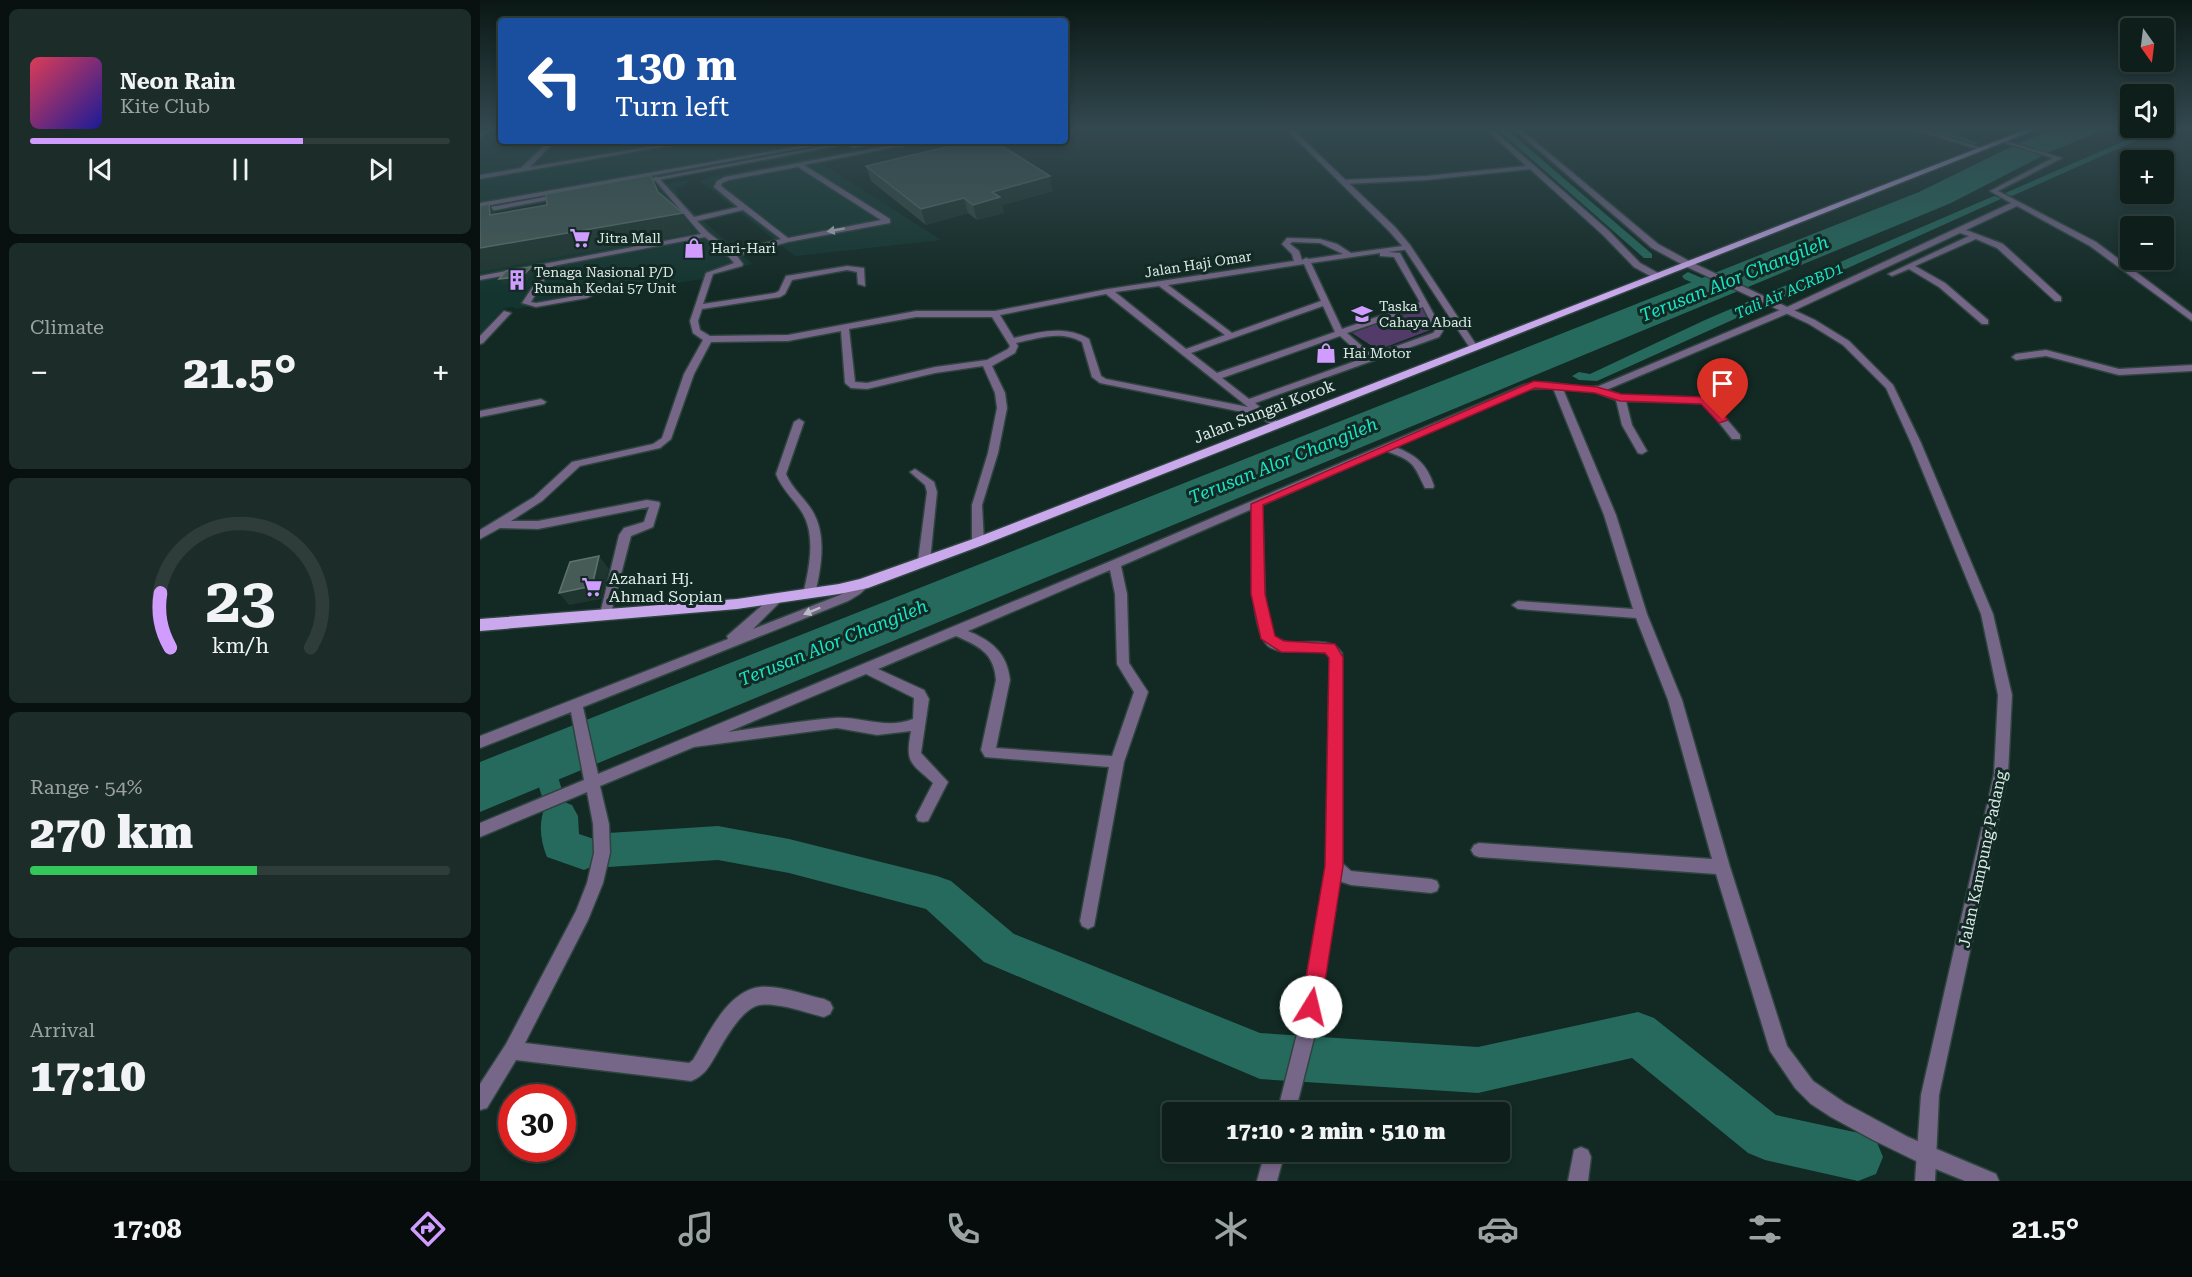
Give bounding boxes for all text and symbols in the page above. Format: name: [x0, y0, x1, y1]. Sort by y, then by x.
north arrow: [2120, 18, 2174, 72]
map controls: [2120, 18, 2174, 270]
text: 130 m: [615, 41, 737, 90]
icon: left: [516, 42, 594, 120]
text: Neon Rain: [120, 69, 235, 94]
button: sound: [2120, 84, 2174, 138]
text: Turn left: [615, 91, 729, 123]
text: Kite Club: [120, 94, 210, 118]
button: +: [2120, 150, 2174, 204]
icon: previous: [84, 153, 117, 186]
icon: pause: [224, 153, 257, 186]
icon: next: [364, 153, 397, 186]
button: −: [2120, 216, 2174, 270]
supermarket icon: Jitra Mall: [568, 226, 592, 250]
one-way arrow: [826, 226, 845, 235]
place label: Jitra Mall: [597, 230, 661, 246]
water label: Terusan Alor Changileh: [1636, 231, 1831, 326]
shop icon: Hari-Hari: [682, 236, 706, 260]
place label: Hari-Hari: [711, 240, 776, 256]
street label: Jalan Haji Omar: [1143, 248, 1253, 280]
water label: Tali Air ACRBD1: [1732, 259, 1846, 323]
place label: Tenaga Nasional P/D Rumah Kedai 57 Unit: [534, 264, 676, 296]
building icon: Tenaga Nasional P/D Rumah Kedai 57 Unit: [505, 268, 529, 292]
place label: Taska Cahaya Abadi: [1379, 298, 1472, 330]
school or university icon: Taska Cahaya Abadi: [1350, 302, 1374, 326]
text: Climate: [30, 315, 104, 339]
shop icon: Hai Motor: [1314, 341, 1338, 365]
place label: Hai Motor: [1343, 345, 1412, 361]
text: 21.5°: [183, 346, 297, 399]
text: −: [30, 353, 48, 392]
text: +: [432, 353, 450, 392]
pin: [1697, 358, 1748, 420]
icon: arrive: [1706, 367, 1739, 400]
street label: Jalan Sungai Korok: [1191, 376, 1338, 447]
water label: Terusan Alor Changileh: [1185, 413, 1380, 508]
text: 23: [205, 564, 275, 637]
place label: Azahari Hj. Ahmad Sopian: [609, 569, 723, 606]
supermarket icon: Azahari Hj. Ahmad Sopian: [580, 575, 604, 599]
water label: Terusan Alor Changileh: [735, 595, 930, 690]
one-way arrow: [802, 606, 820, 616]
text: km/h: [211, 633, 269, 658]
street label: Jalan Kampung Padang: [1954, 768, 2011, 949]
text: Range · 54%: [30, 775, 142, 799]
text: 270 km: [30, 806, 193, 859]
position arrow: [1279, 975, 1343, 1039]
text: Arrival: [30, 1018, 95, 1042]
text: 17:10: [30, 1049, 146, 1102]
speed limit sign: 30: [498, 1084, 576, 1162]
text: 17:10 · 2 min · 510 m: [1226, 1119, 1446, 1144]
icon: directions: [407, 1208, 449, 1250]
icon: music: [675, 1208, 717, 1250]
icon: phone: [942, 1208, 984, 1250]
icon: climate: [1210, 1208, 1252, 1250]
icon: car: [1477, 1208, 1519, 1250]
icon: filters: [1744, 1208, 1786, 1250]
text: 17:08: [113, 1213, 182, 1245]
text: 21.5°: [2012, 1213, 2079, 1245]

